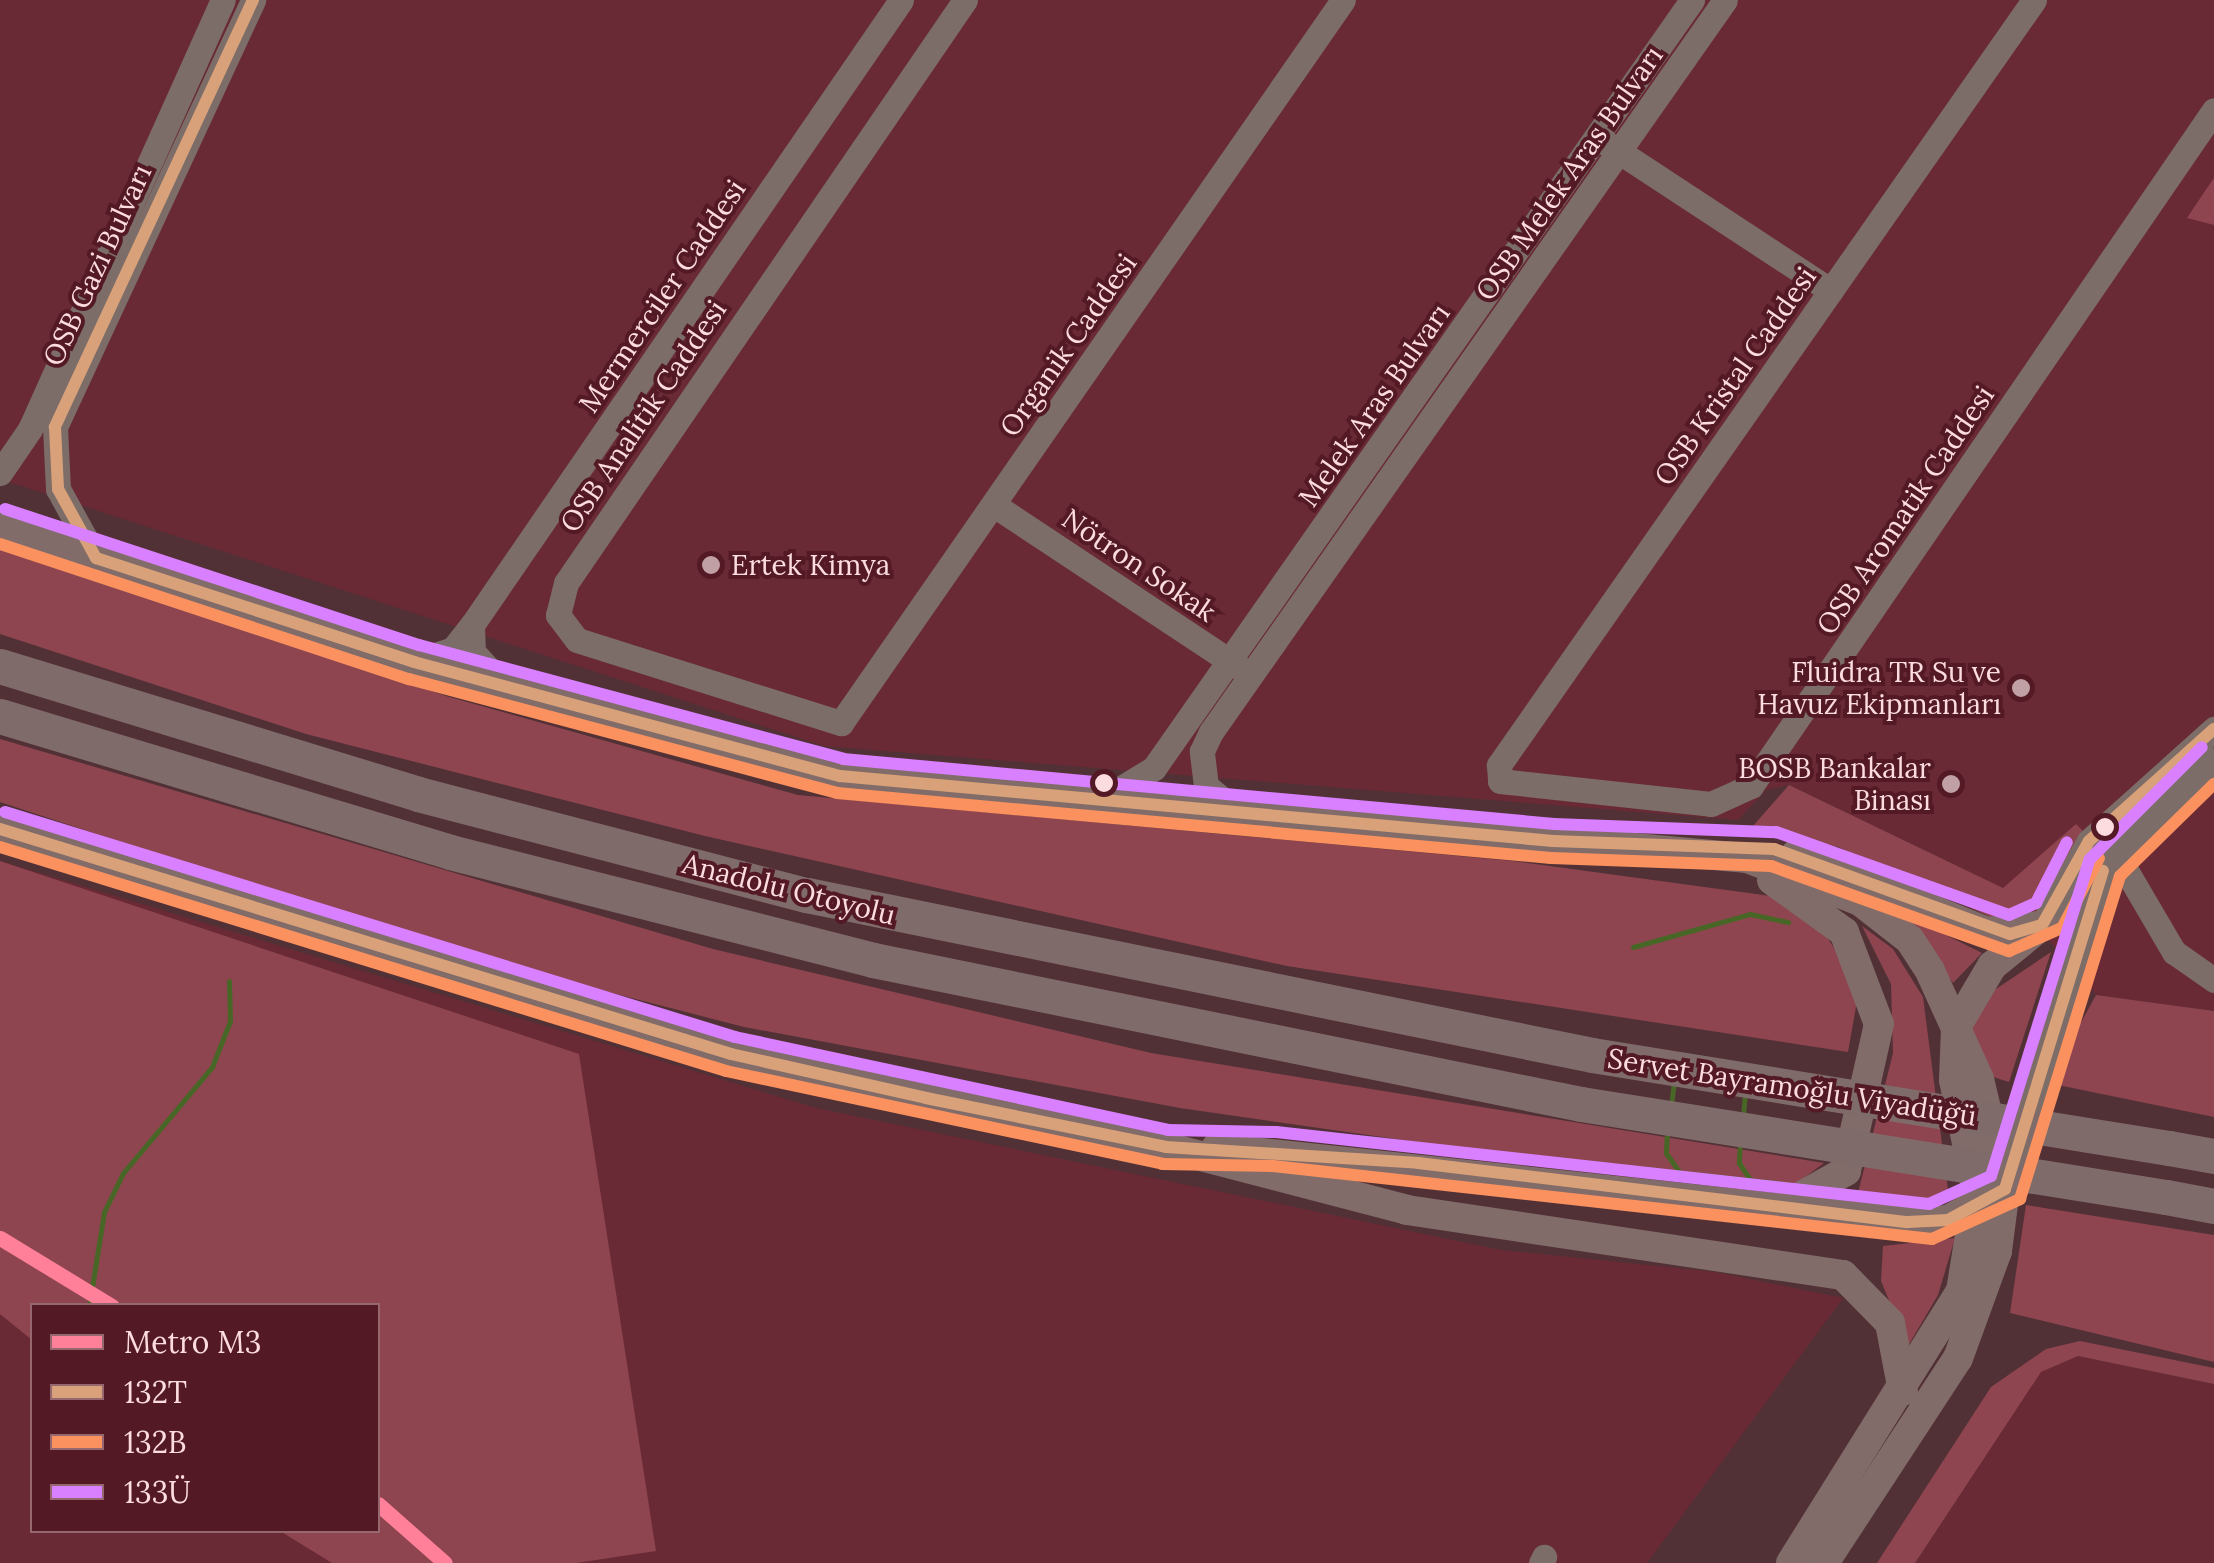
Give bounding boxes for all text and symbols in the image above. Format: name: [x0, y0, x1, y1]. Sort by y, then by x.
street label: OSB Melek Aras Bulvarı: [1468, 39, 1670, 307]
street label: OSB Gazi Bulvarı: [36, 159, 158, 371]
street label: Mermerciler Caddesi: [572, 173, 752, 419]
street label: Organik Caddesi: [993, 247, 1143, 443]
street label: OSB Kristal Caddesi: [1647, 260, 1823, 492]
street label: OSB Analitik Caddesi: [553, 294, 733, 538]
street label: Melek Aras Bulvarı: [1291, 297, 1457, 513]
street label: OSB Aromatik Caddesi: [1809, 379, 2001, 641]
street label: Nötron Sokak: [1056, 501, 1222, 629]
place label: Ertek Kimya: [731, 548, 890, 582]
marker: Ertek Kimya: [700, 554, 722, 576]
place label: Fluidra TR Su ve Havuz Ekipmanları: [1757, 655, 2001, 721]
marker: Fluidra TR Su ve Havuz Ekipmanları: [2010, 677, 2032, 699]
place label: BOSB Bankalar Binası: [1738, 751, 1931, 817]
unlabelled marker: [1094, 773, 1114, 793]
marker: BOSB Bankalar Binası: [1940, 773, 1962, 795]
unlabelled marker: [2095, 817, 2115, 837]
street label: Anadolu Otoyolu: [679, 846, 899, 932]
street label: Servet Bayramoğlu Viyadüğü: [1605, 1041, 1979, 1133]
legend: [30, 1303, 380, 1533]
text: Metro M3: [124, 1323, 261, 1361]
text: 132T: [124, 1373, 187, 1411]
text: 132B: [124, 1423, 186, 1461]
text: 133Ü: [124, 1473, 191, 1511]

